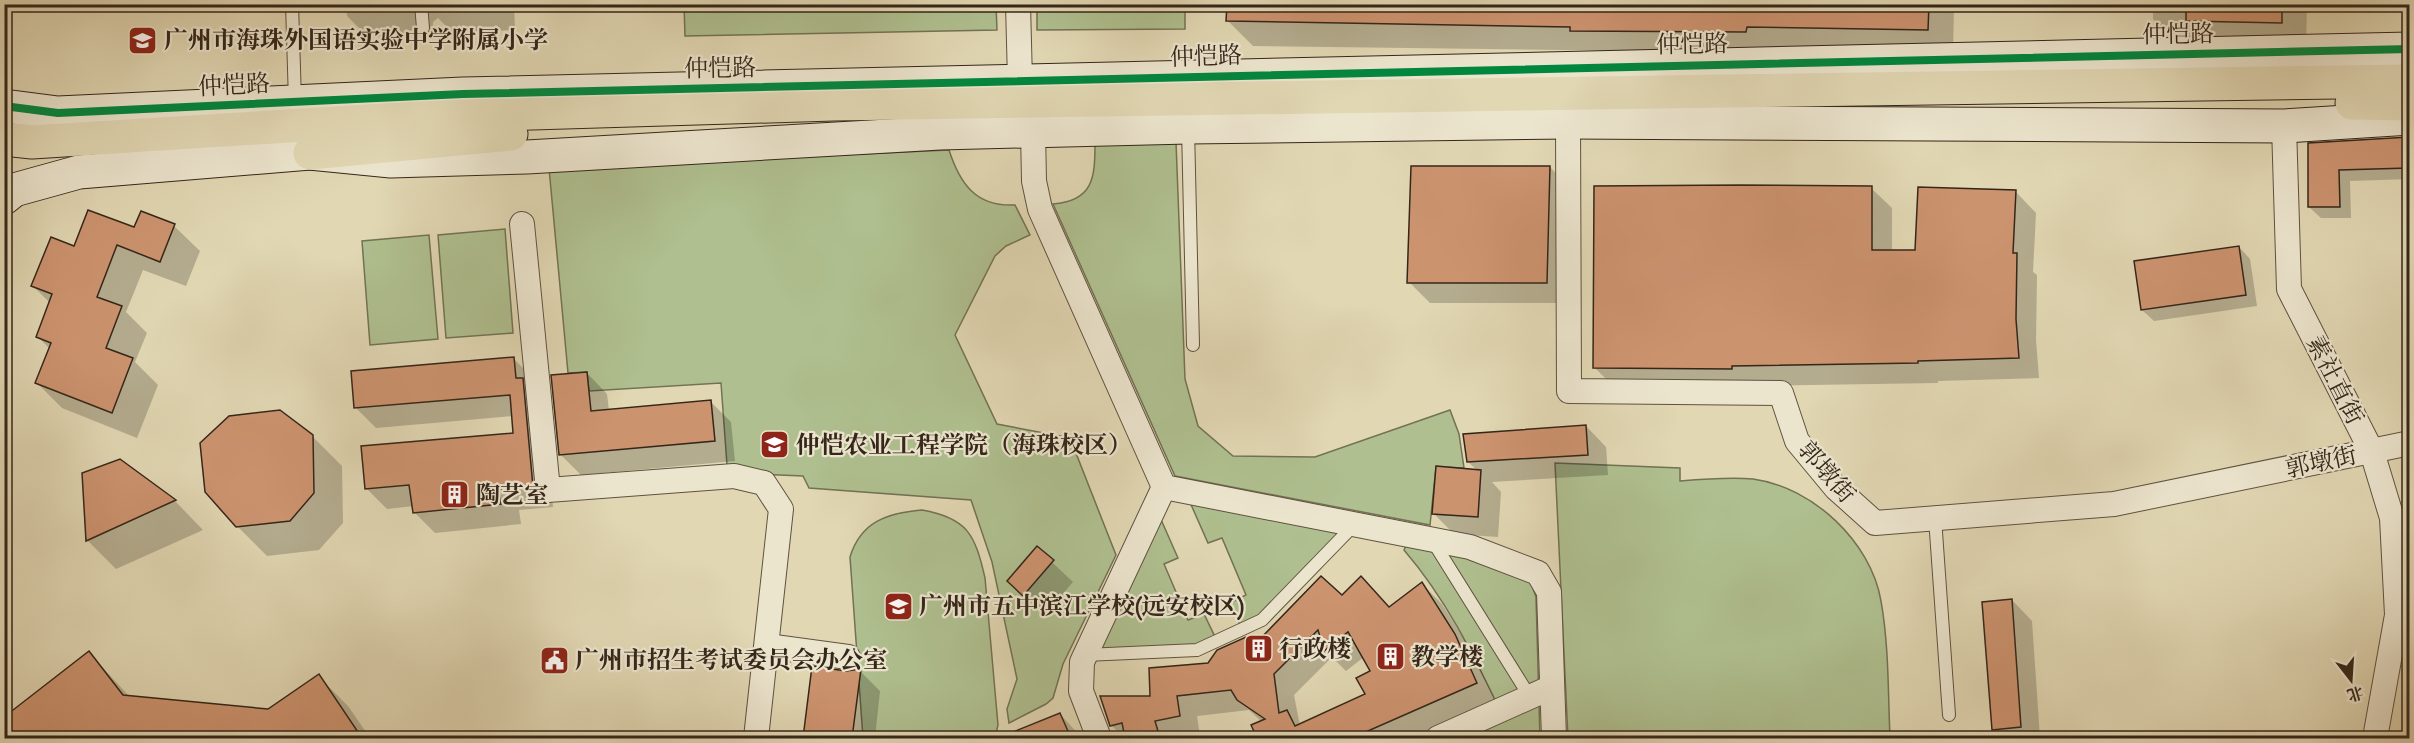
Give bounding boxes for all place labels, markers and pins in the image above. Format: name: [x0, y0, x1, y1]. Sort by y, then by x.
school or university icon: 广州市海珠外国语实验中学附属小学: [127, 24, 159, 56]
place label: 广州市海珠外国语实验中学附属小学: [164, 25, 548, 55]
school or university icon: 仲恺农业工程学院（海珠校区）: [759, 429, 791, 461]
place label: 仲恺农业工程学院（海珠校区）: [796, 430, 1132, 460]
building icon: 陶艺室: [439, 479, 471, 511]
place label: 陶艺室: [476, 480, 548, 510]
school or university icon: 广州市五中滨江学校(远安校区): [882, 590, 914, 622]
place label: 广州市五中滨江学校(远安校区): [919, 591, 1245, 621]
building icon: 行政楼: [1242, 633, 1274, 665]
place label: 行政楼: [1279, 634, 1351, 664]
building icon: 教学楼: [1374, 641, 1406, 673]
place label: 教学楼: [1411, 642, 1483, 672]
public building icon: 广州市招生考试委员会办公室: [538, 644, 570, 676]
place label: 广州市招生考试委员会办公室: [575, 645, 887, 675]

